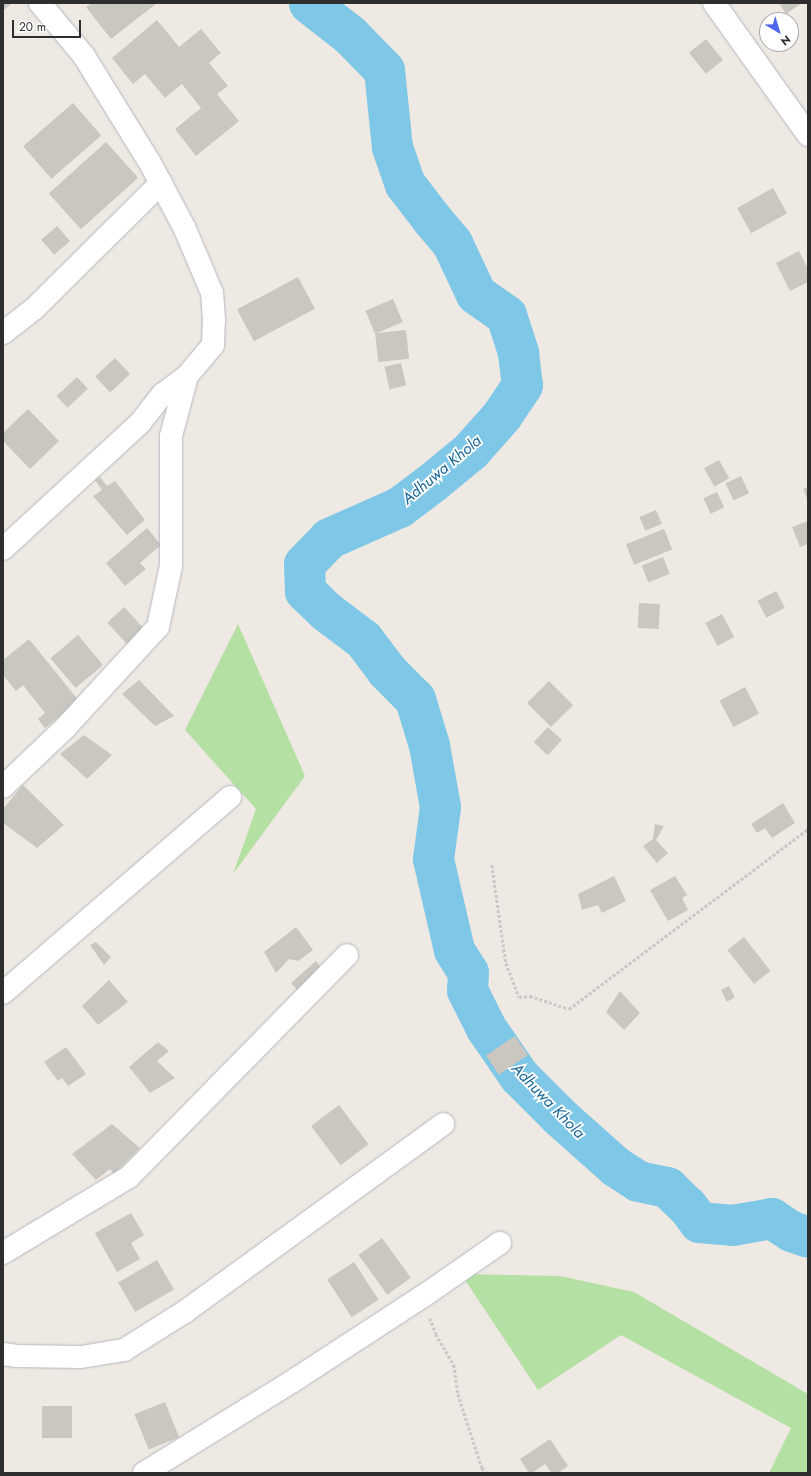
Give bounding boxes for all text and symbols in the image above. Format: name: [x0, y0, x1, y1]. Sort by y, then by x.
scale bar: [14, 12, 83, 38]
north arrow: [759, 12, 799, 52]
text: 20 m: [19, 18, 46, 36]
text: N: [777, 32, 794, 50]
water label: Adhuwa Khola: [399, 431, 485, 509]
water label: Adhuwa Khola: [507, 1059, 589, 1143]

